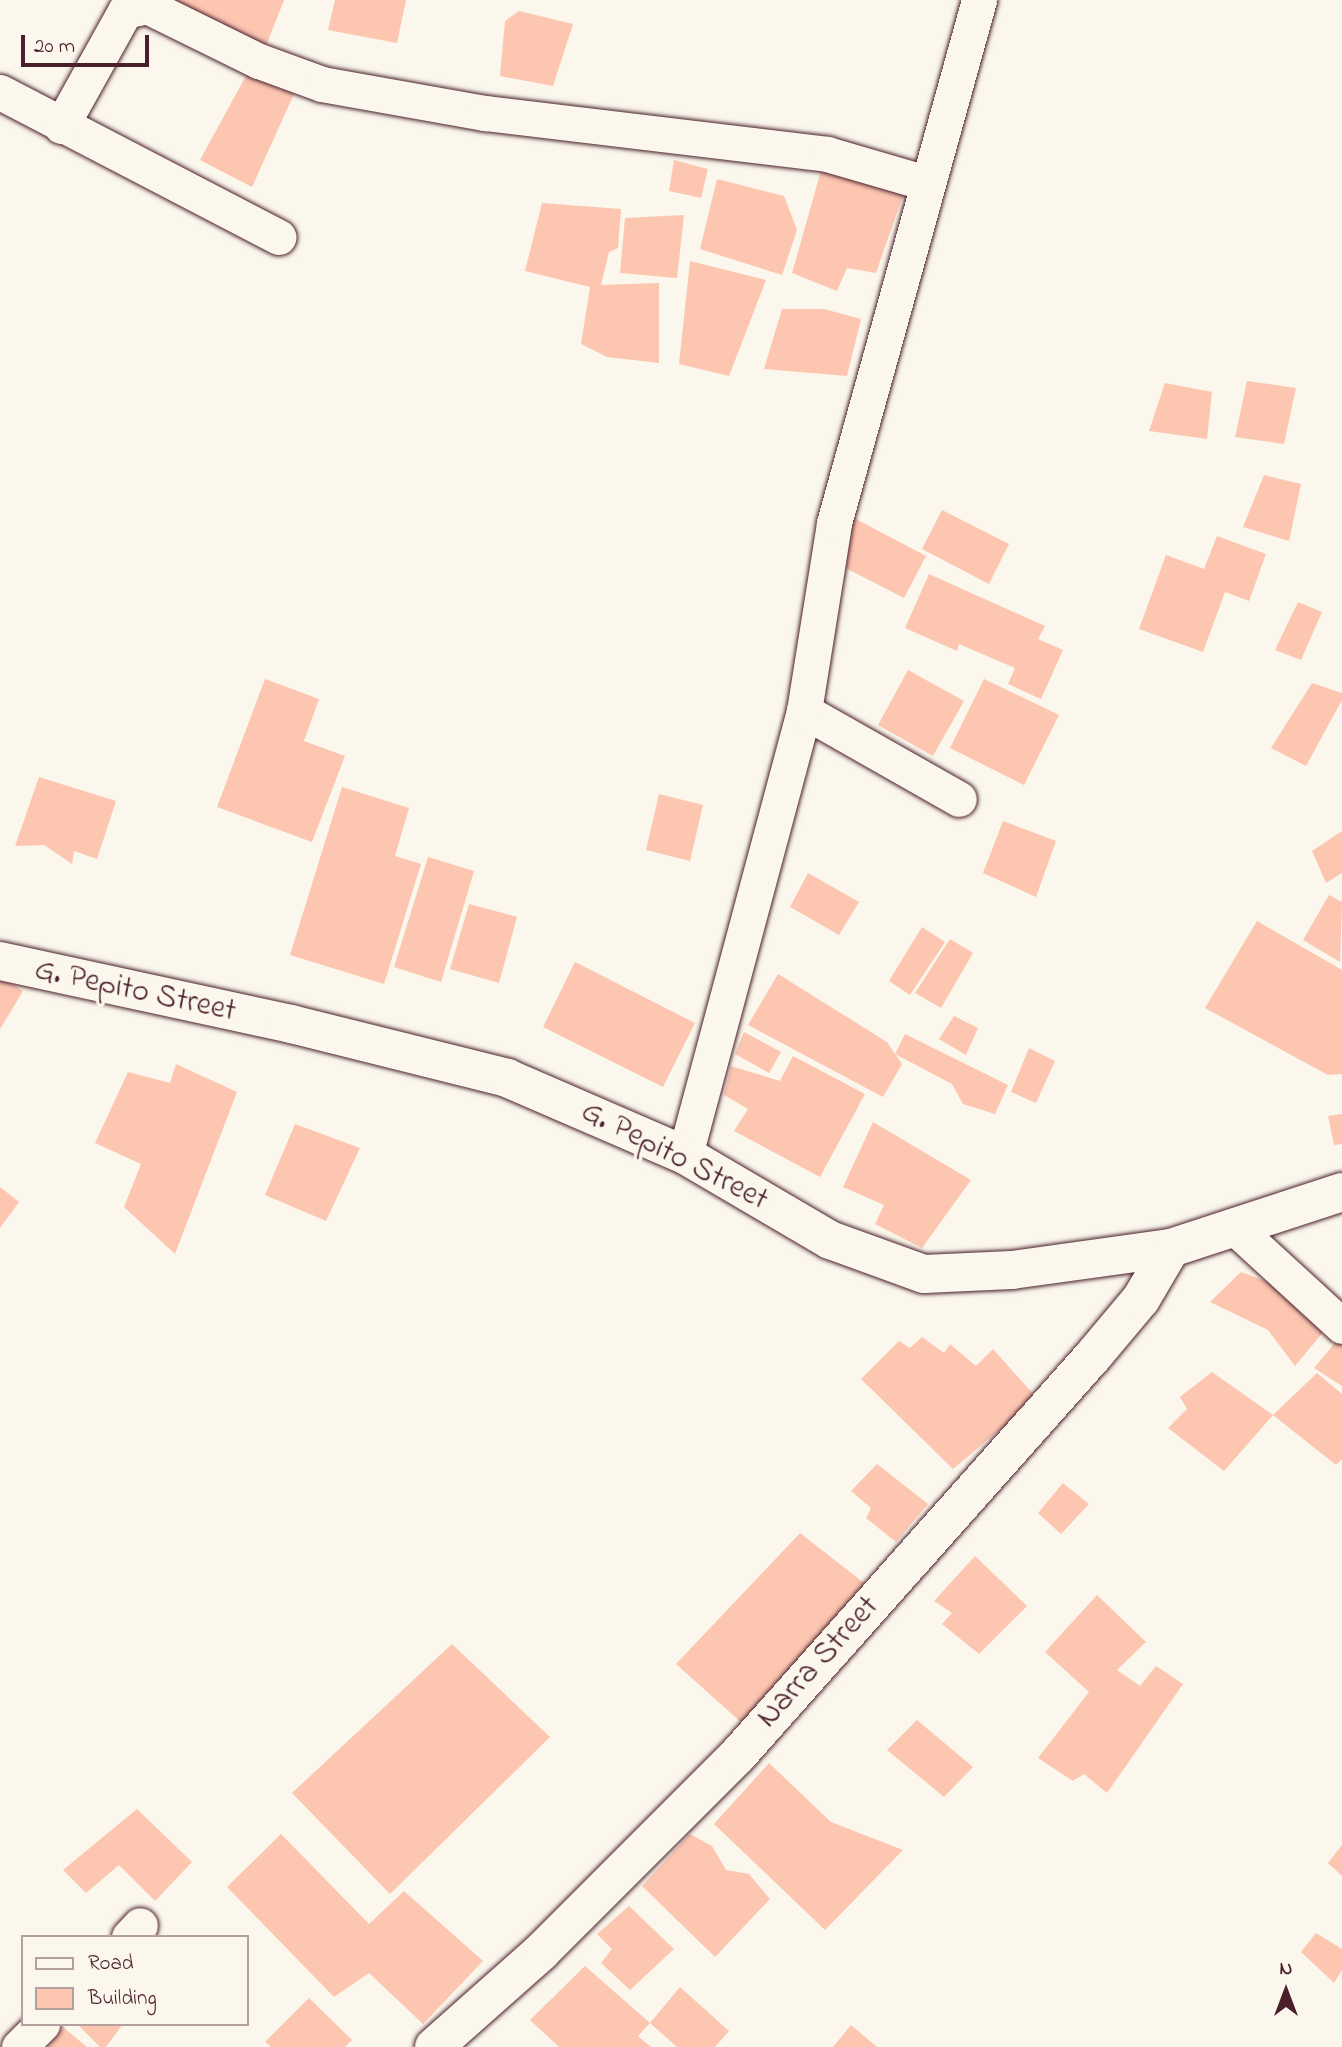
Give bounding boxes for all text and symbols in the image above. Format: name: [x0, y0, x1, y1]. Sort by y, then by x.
scale bar: [24, 21, 152, 65]
text: 20 m: [34, 32, 75, 62]
street label: G. Pepito Street: [31, 952, 239, 1032]
street label: G. Pepito Street: [574, 1093, 774, 1221]
street label: Narra Street: [750, 1589, 888, 1737]
legend: [21, 1935, 248, 2026]
text: Road: [88, 1949, 134, 1979]
north arrow: [1251, 1956, 1321, 2026]
text: N: [1280, 1956, 1292, 1983]
text: Building: [88, 1984, 157, 2014]

